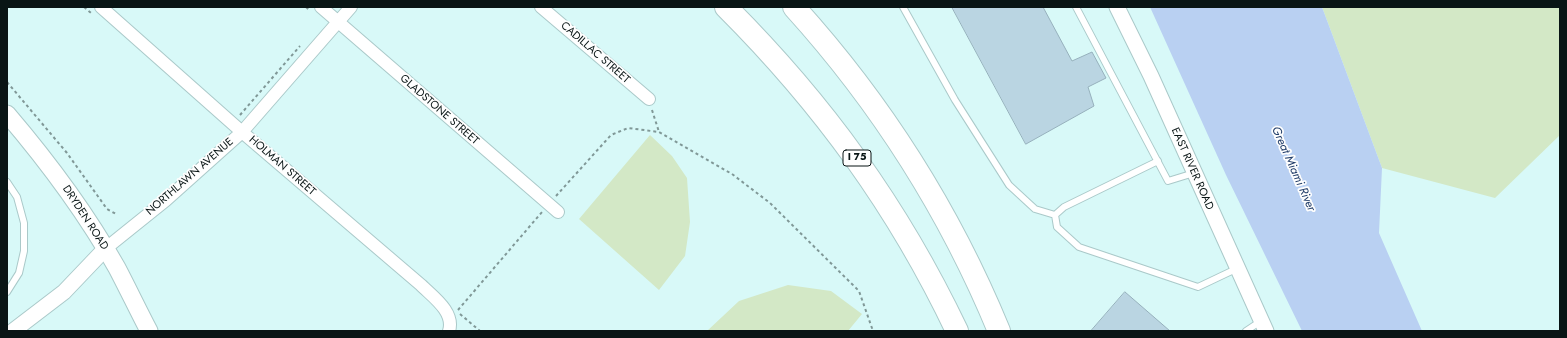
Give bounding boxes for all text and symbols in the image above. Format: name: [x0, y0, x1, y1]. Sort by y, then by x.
street label: CADILLAC STREET: [558, 19, 632, 87]
street label: GLADSTONE STREET: [397, 72, 481, 148]
water label: Great Miami River: [1268, 124, 1318, 214]
street label: EAST RIVER ROAD: [1168, 126, 1216, 212]
street label: HOLMAN STREET: [246, 133, 318, 199]
street label: NORTHLAWN AVENUE: [144, 135, 236, 219]
road number: I 75: [843, 150, 871, 166]
street label: DRYDEN ROAD: [59, 183, 111, 253]

